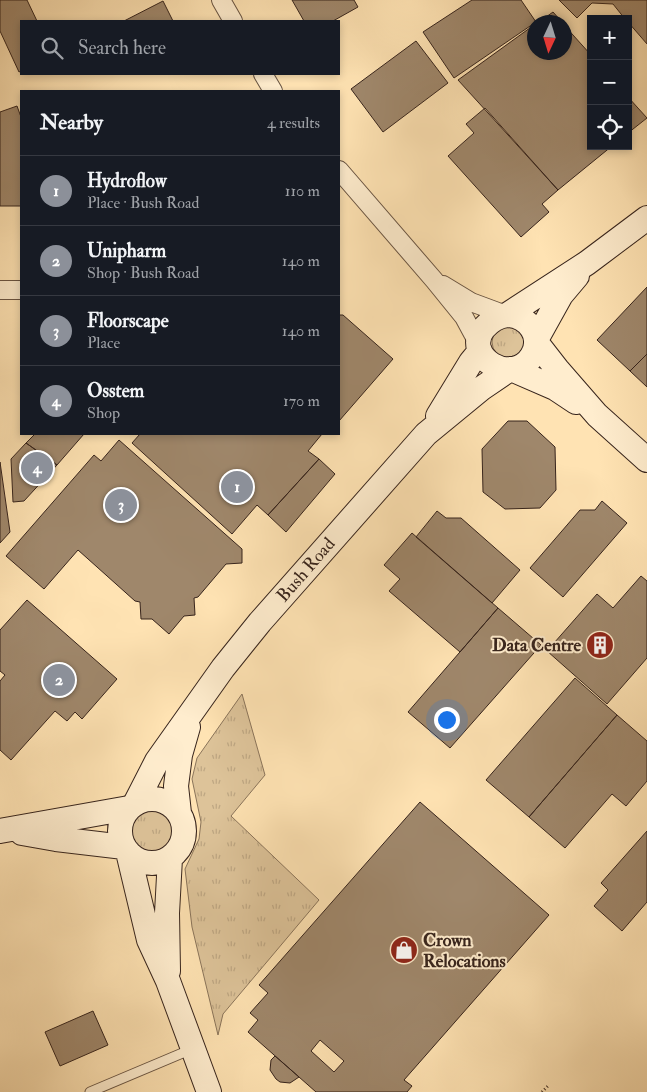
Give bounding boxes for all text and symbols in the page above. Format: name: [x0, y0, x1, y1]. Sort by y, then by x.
north arrow: [527, 15, 572, 60]
map controls: [587, 15, 632, 150]
button: +: [587, 15, 632, 60]
search box: [20, 20, 340, 75]
icon: search: [38, 34, 66, 62]
text: Search here: [78, 36, 166, 60]
button: −: [587, 60, 632, 105]
button: locate: [587, 105, 632, 150]
text: Nearby: [40, 109, 103, 136]
text: 4 results: [267, 113, 320, 133]
text: Hydroflow: [87, 169, 167, 193]
text: 1: [53, 181, 59, 201]
text: 110 m: [285, 181, 320, 201]
text: Place · Bush Road: [87, 193, 199, 213]
text: Unipharm: [87, 239, 166, 263]
text: 2: [52, 251, 60, 271]
text: 140 m: [282, 251, 320, 271]
text: Shop · Bush Road: [87, 263, 199, 283]
text: Floorscape: [87, 309, 169, 333]
text: 3: [53, 321, 59, 341]
text: 140 m: [282, 321, 320, 341]
text: Place: [87, 333, 120, 353]
text: Osstem: [87, 379, 144, 403]
text: 4: [52, 391, 60, 411]
text: 170 m: [283, 391, 320, 411]
text: Shop: [87, 403, 120, 423]
pin: 4: [21, 449, 53, 487]
pin: 1: [221, 468, 253, 506]
pin: 3: [105, 486, 137, 524]
street label: Bush Road: [272, 533, 340, 607]
building icon: Data Centre: [585, 630, 615, 660]
place label: Data Centre: [492, 634, 581, 657]
pin: 2: [43, 661, 75, 699]
your location: [434, 707, 460, 733]
place label: Crown Relocations: [423, 929, 506, 973]
shop icon: Crown Relocations: [389, 935, 419, 965]

